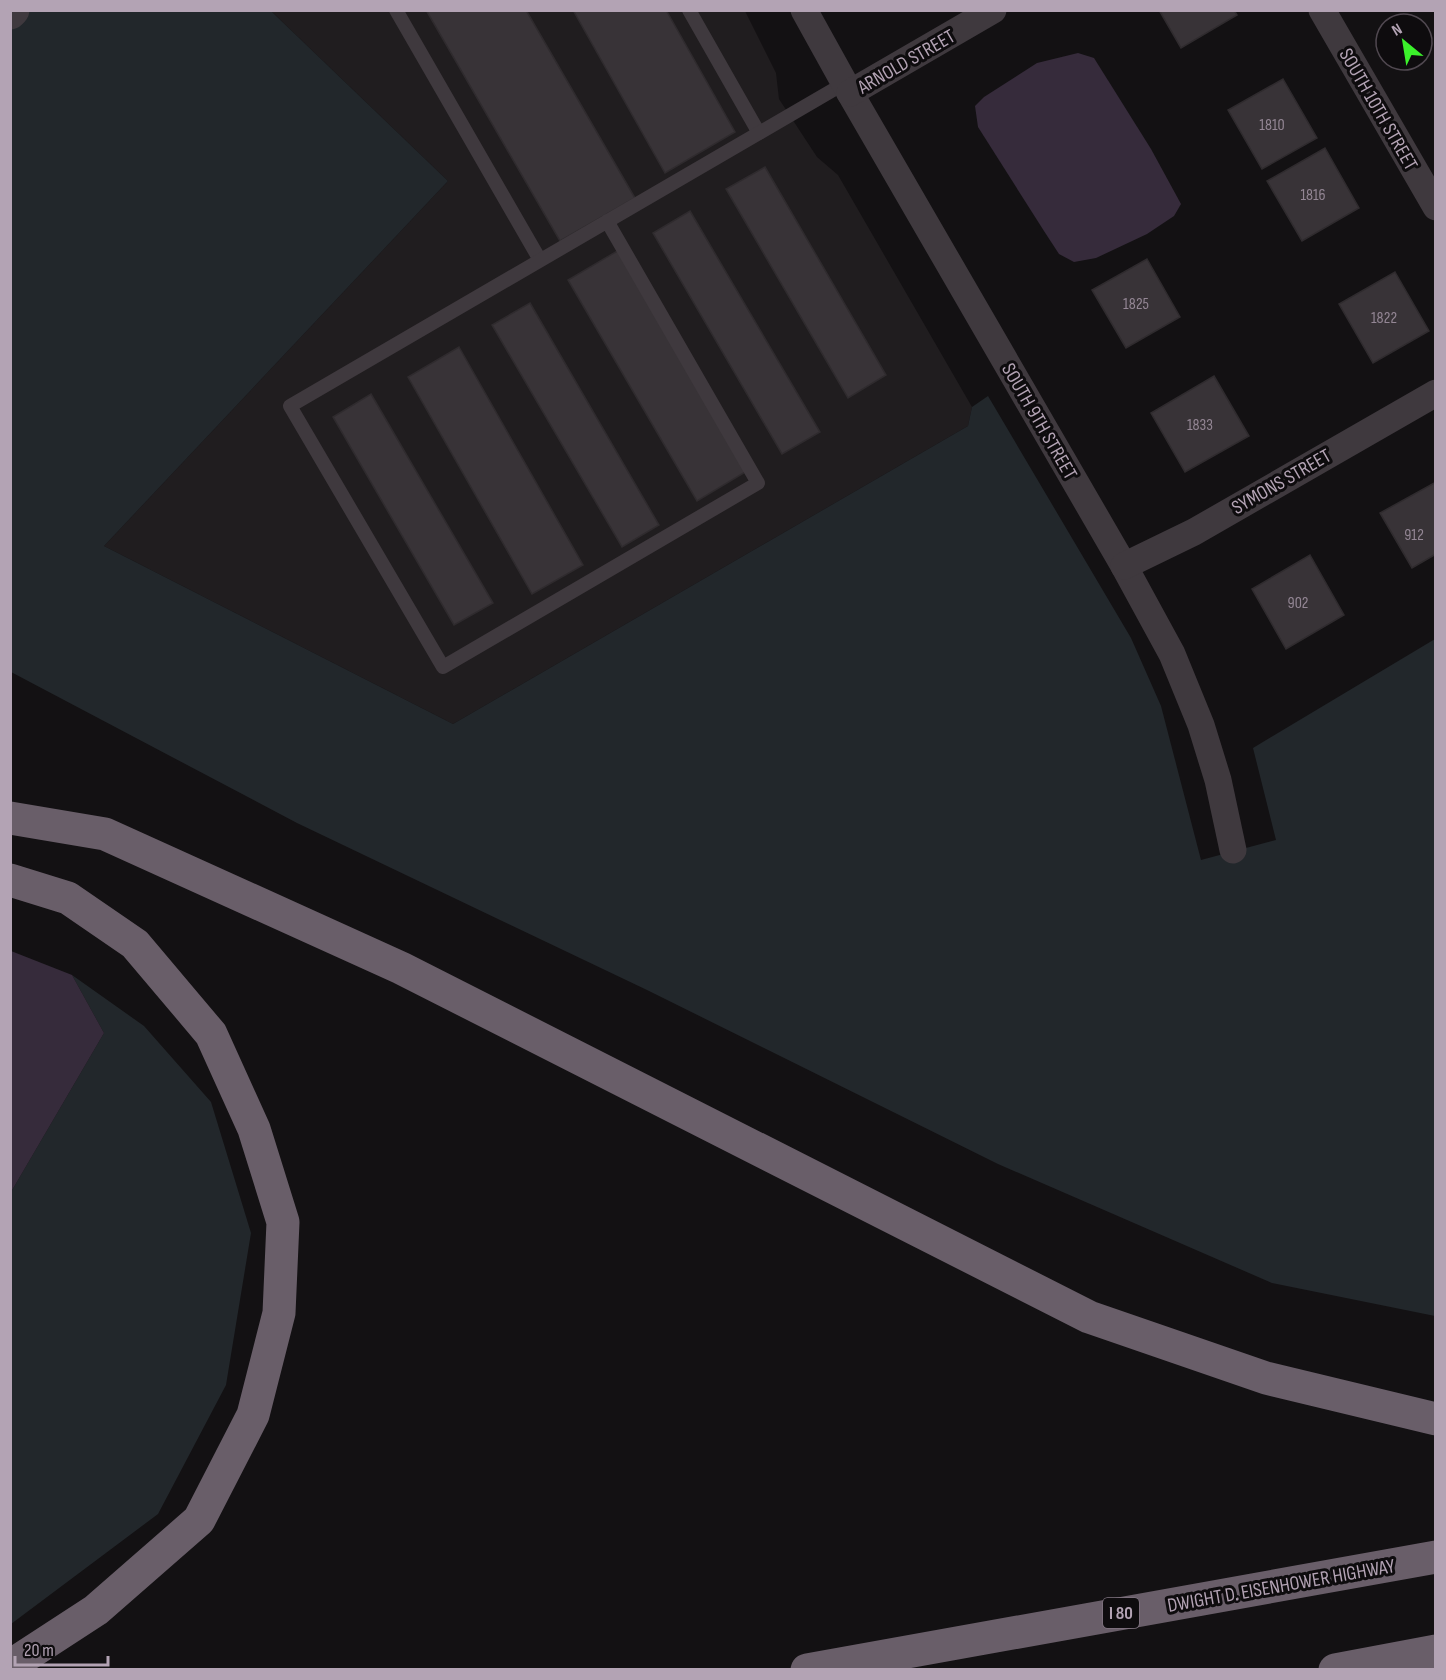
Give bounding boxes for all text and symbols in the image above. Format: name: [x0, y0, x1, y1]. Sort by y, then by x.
north arrow: [1374, 12, 1434, 72]
text: N: [1389, 20, 1406, 41]
street label: ARNOLD STREET: [853, 24, 960, 100]
street label: SOUTH 10TH STREET: [1334, 44, 1423, 175]
house number: 1810: [1259, 116, 1285, 135]
house number: 1816: [1300, 186, 1326, 205]
house number: 1825: [1123, 295, 1149, 314]
house number: 1822: [1371, 309, 1397, 328]
street label: SOUTH 9TH STREET: [996, 359, 1082, 484]
house number: 1833: [1187, 416, 1213, 435]
street label: SYMONS STREET: [1227, 444, 1336, 520]
house number: 912: [1404, 526, 1424, 545]
house number: 902: [1288, 594, 1308, 613]
street label: DWIGHT D. EISENHOWER HIGHWAY: [1166, 1554, 1397, 1618]
road number: I 80: [1103, 1598, 1139, 1628]
scale bar: [15, 1629, 108, 1667]
text: 20 m: [24, 1640, 54, 1661]

